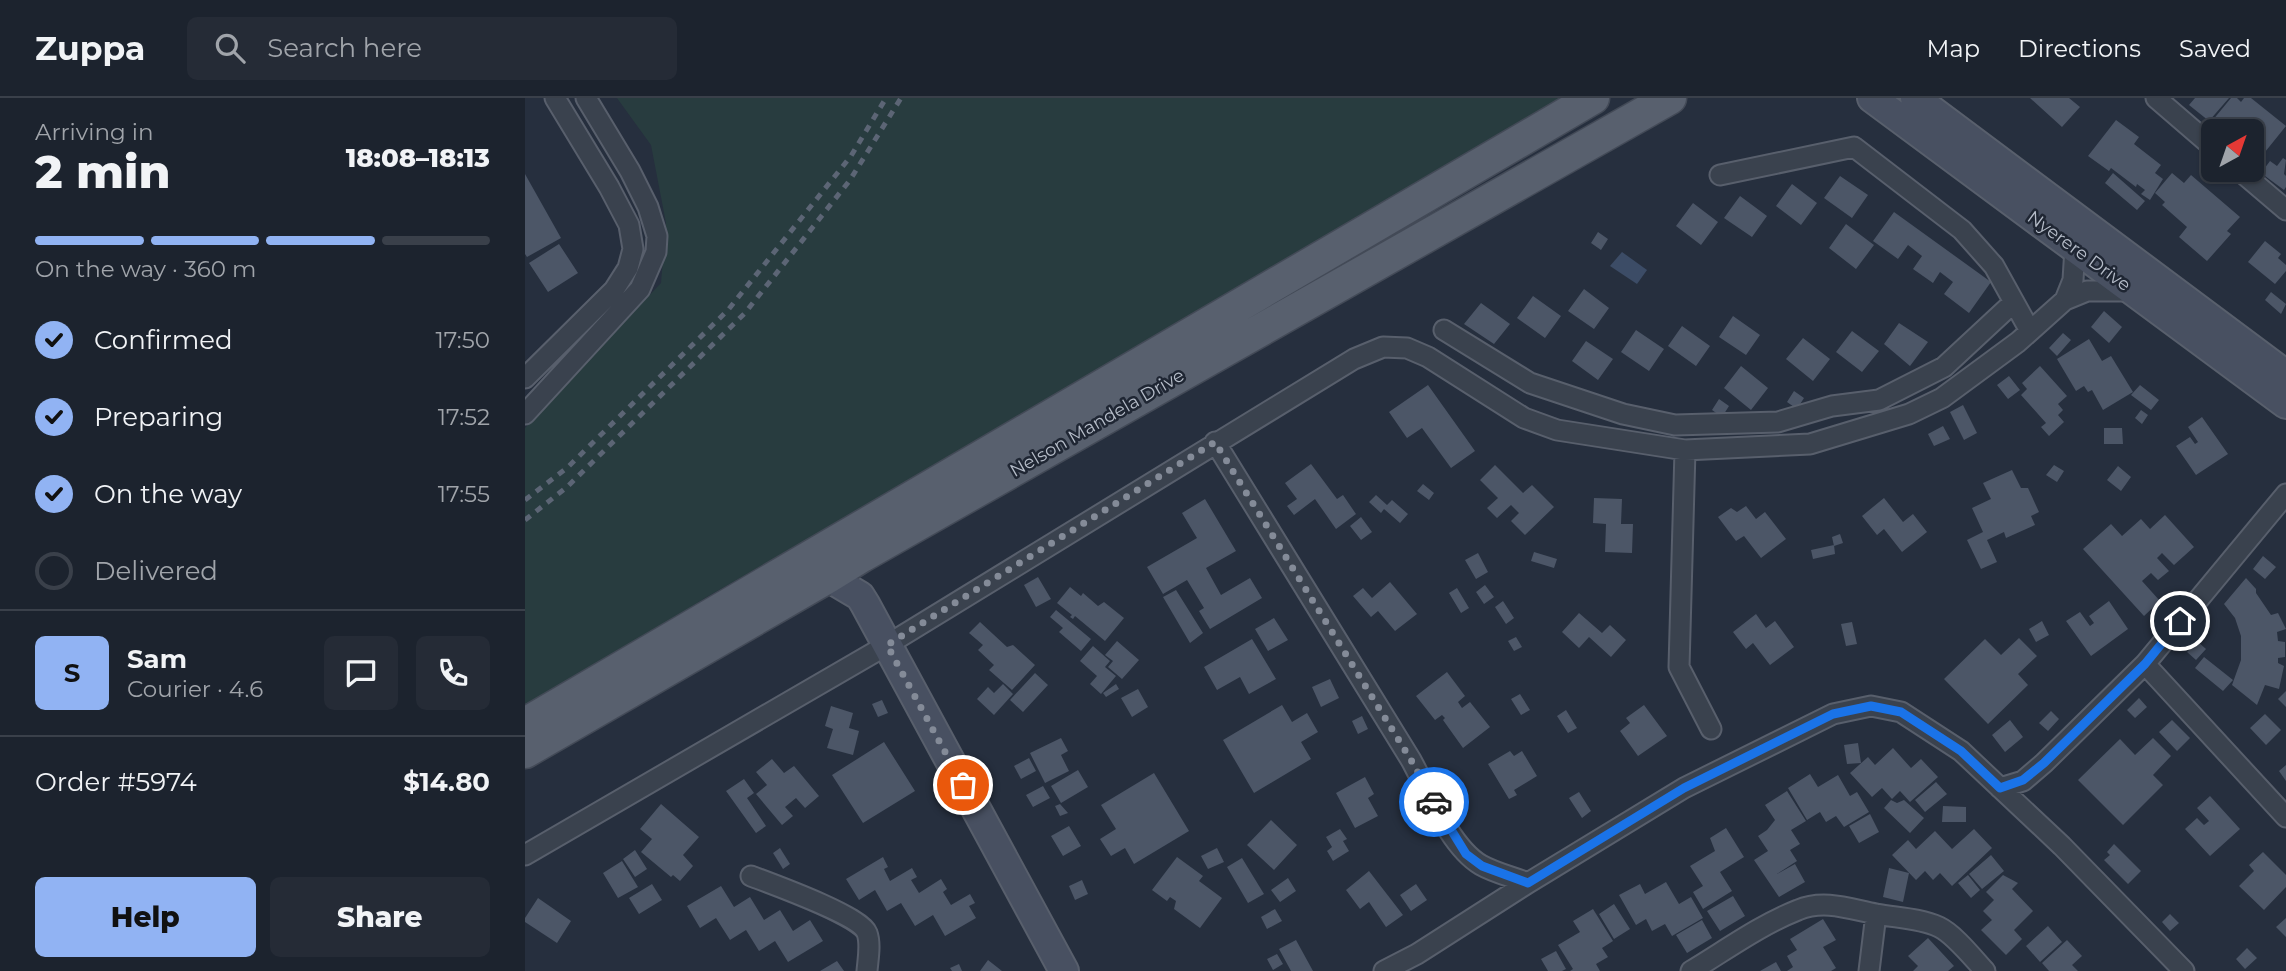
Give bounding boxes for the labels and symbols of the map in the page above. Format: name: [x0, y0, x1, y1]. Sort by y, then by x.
north arrow: [2201, 119, 2265, 182]
street label: Nyerere Drive: [2023, 206, 2135, 296]
street label: Nelson Mandela Drive: [1006, 364, 1188, 482]
pin: [2150, 591, 2210, 651]
pin: [933, 755, 993, 815]
courier: [1399, 767, 1469, 837]

